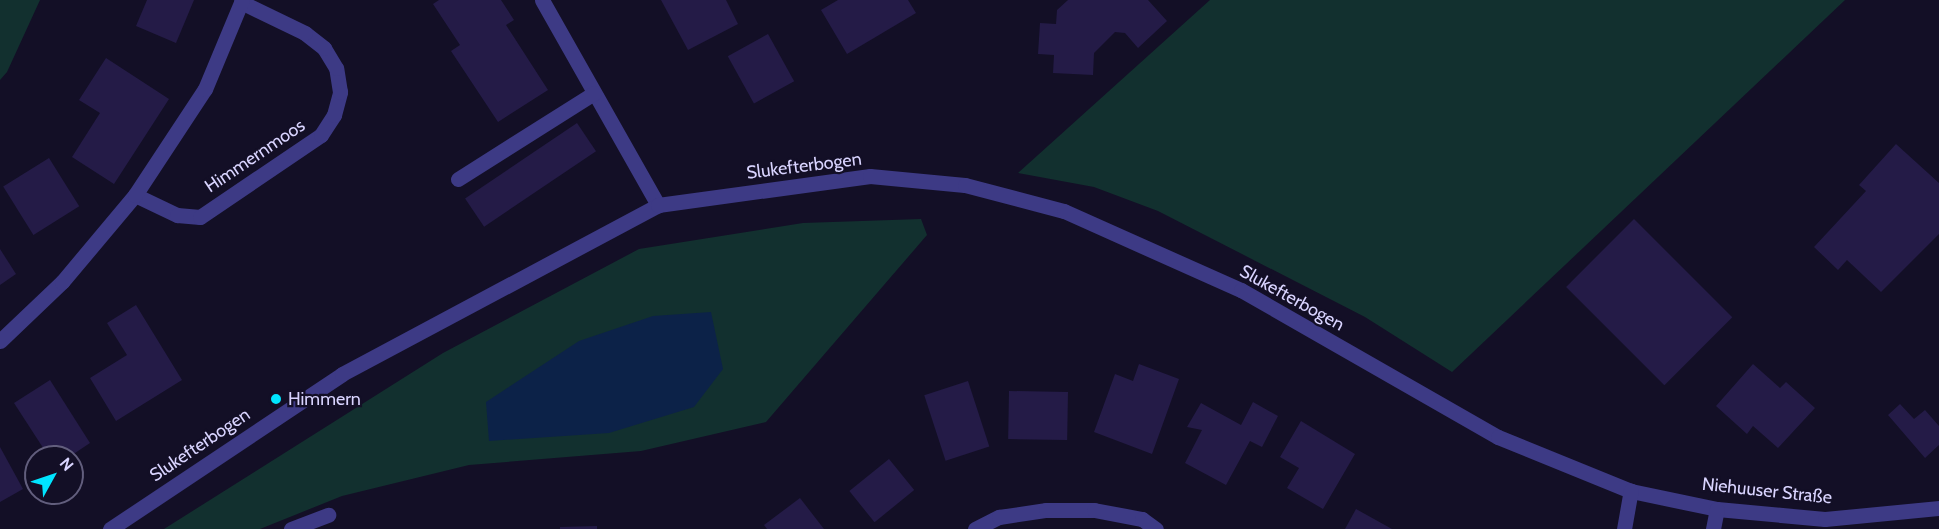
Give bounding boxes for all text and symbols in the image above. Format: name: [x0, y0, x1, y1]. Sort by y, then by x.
street label: Himmernmoos: [201, 115, 309, 197]
street label: Slukefterbogen: [745, 148, 863, 184]
street label: Slukefterbogen: [1236, 260, 1348, 336]
place label: Himmern: [288, 388, 361, 410]
marker: Himmern: [269, 392, 283, 406]
street label: Slukefterbogen: [146, 404, 254, 486]
north arrow: [24, 445, 84, 505]
text: N: [56, 454, 78, 475]
street label: Niehuuser Straße: [1701, 473, 1833, 509]

